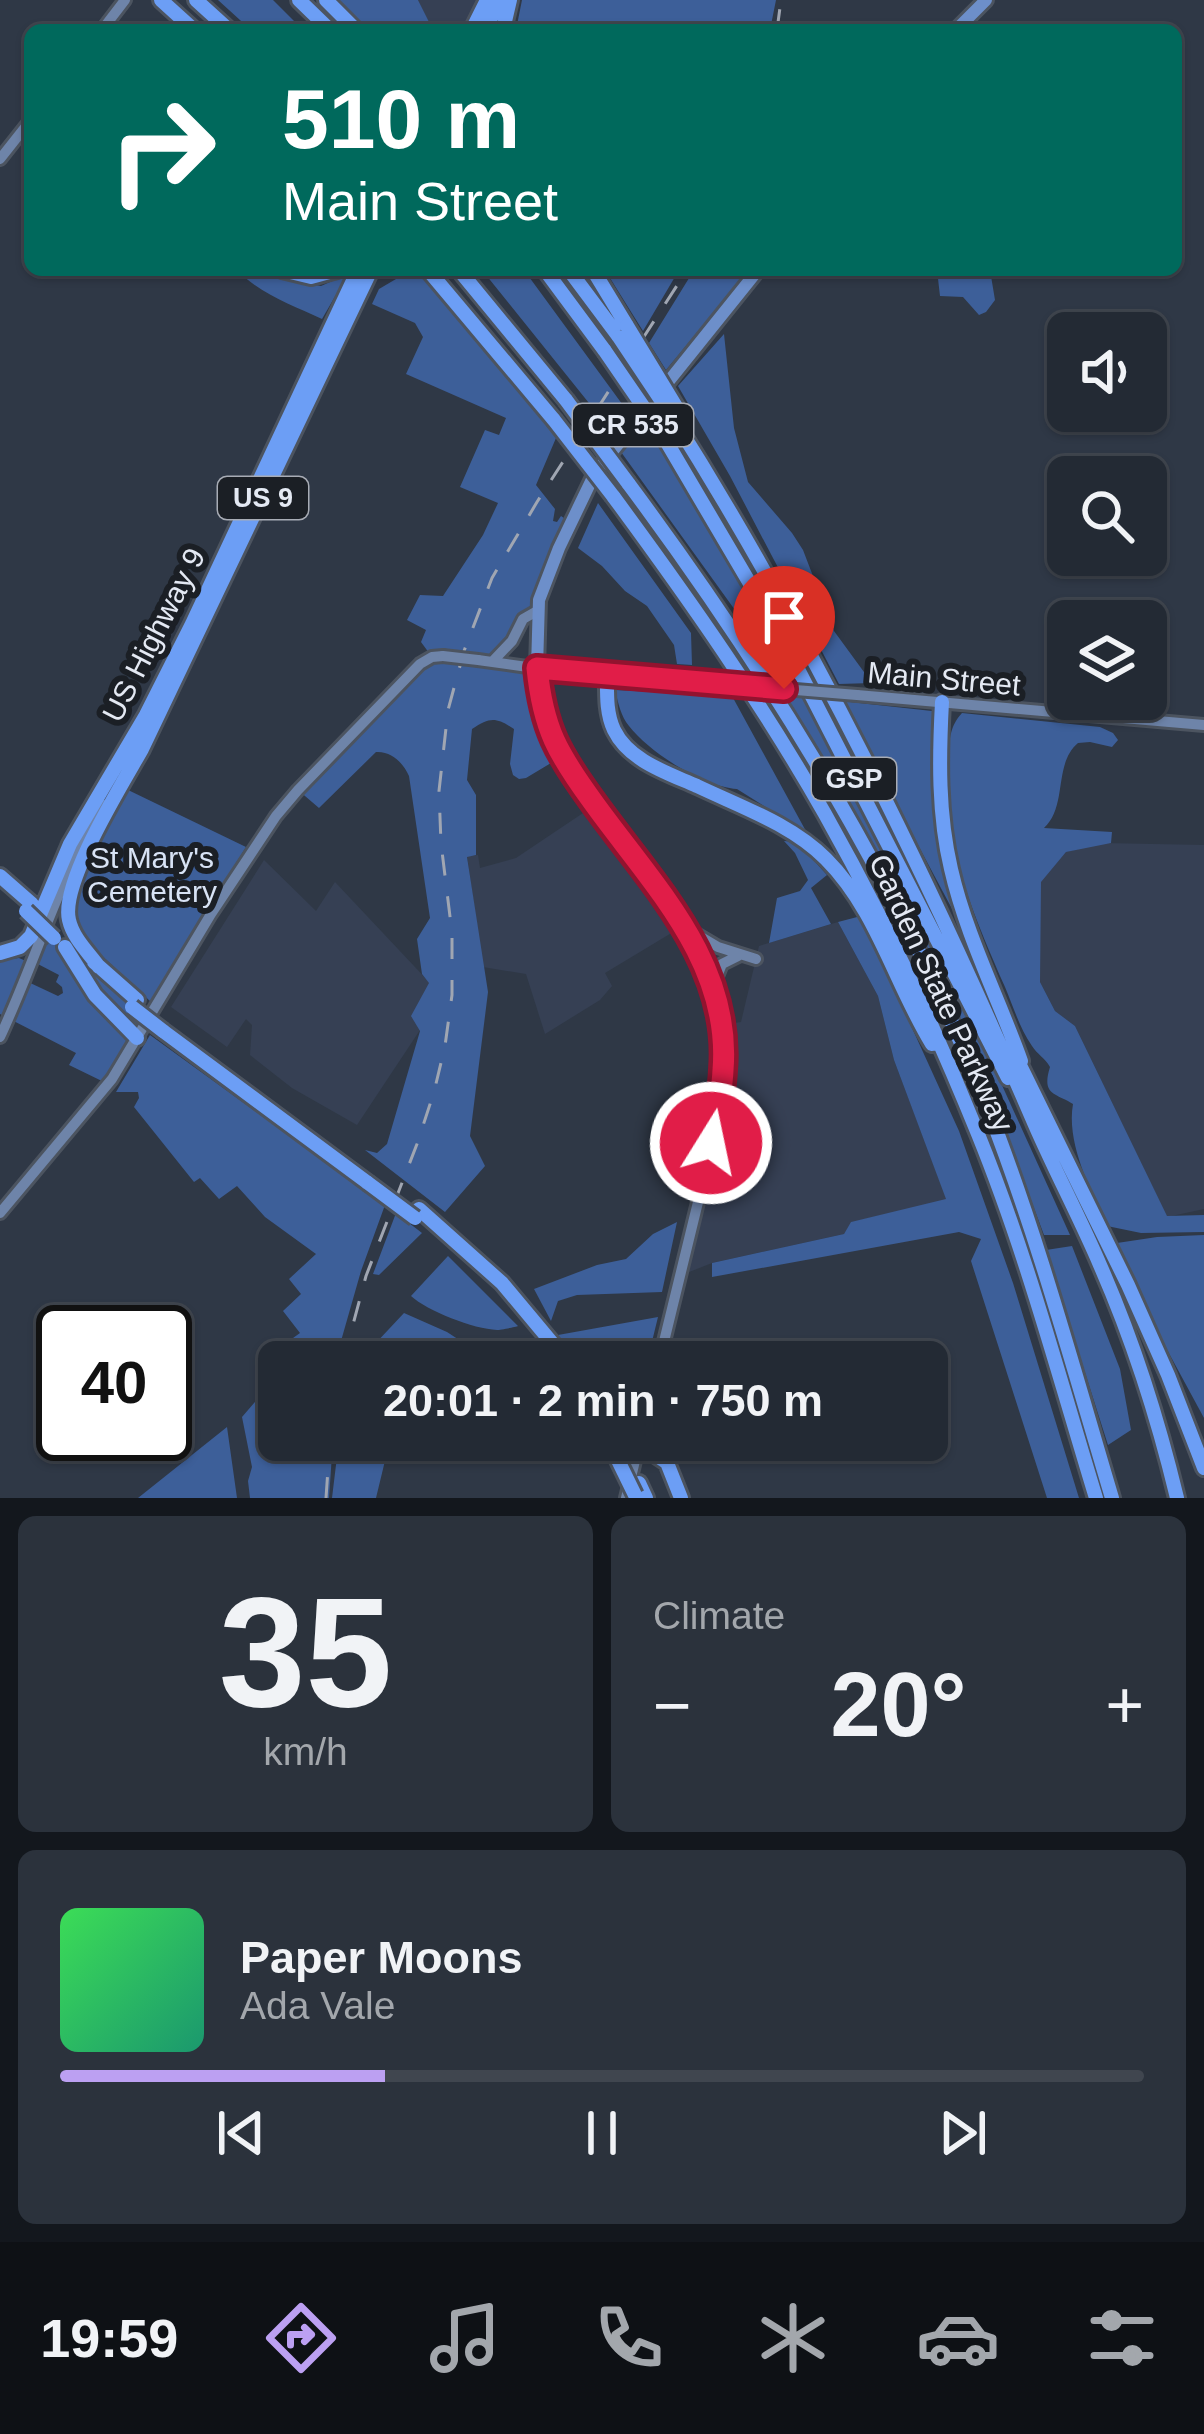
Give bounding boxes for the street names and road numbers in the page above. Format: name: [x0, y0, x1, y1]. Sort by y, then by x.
road number: CR 535: [573, 404, 693, 446]
road number: US 9: [218, 477, 308, 519]
street label: US Highway 9: [96, 543, 211, 727]
street label: Main Street: [866, 655, 1023, 702]
road number: GSP: [812, 758, 896, 800]
street label: Garden State Parkway: [863, 849, 1020, 1137]

